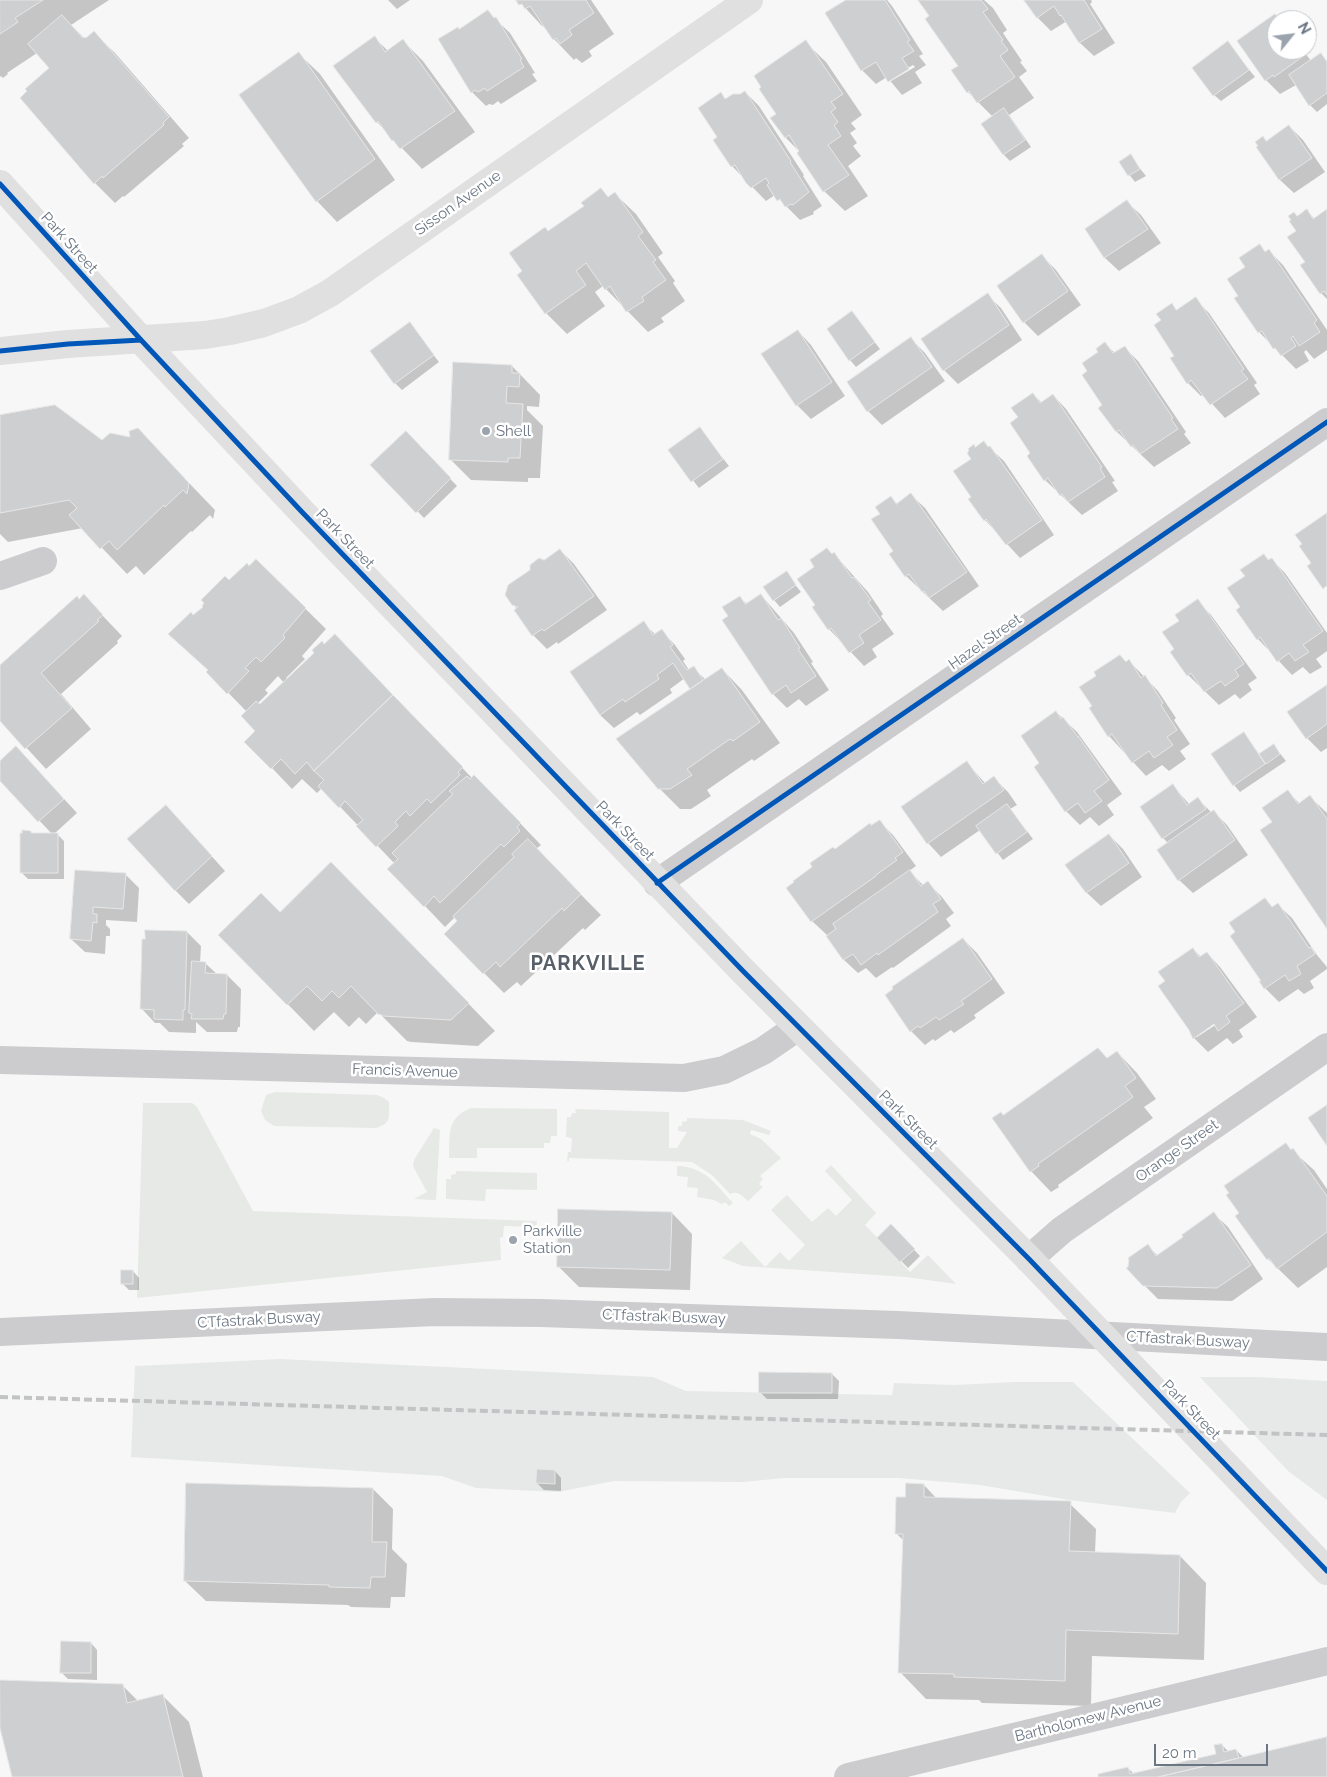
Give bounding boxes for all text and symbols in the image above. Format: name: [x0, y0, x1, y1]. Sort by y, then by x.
north arrow: [1267, 10, 1317, 60]
text: N: [1295, 20, 1314, 37]
street label: Sisson Avenue: [411, 167, 505, 239]
street label: Park Street: [37, 209, 101, 277]
place label: Shell: [496, 422, 531, 440]
marker: Shell: [480, 425, 492, 437]
street label: Park Street: [312, 505, 378, 573]
street label: Hazel Street: [945, 610, 1025, 674]
street label: Park Street: [592, 797, 658, 865]
district label: PARKVILLE: [529, 952, 647, 976]
street label: Francis Avenue: [352, 1060, 458, 1082]
street label: Park Street: [875, 1087, 941, 1153]
street label: Orange Street: [1132, 1116, 1222, 1186]
place label: Parkville Station: [523, 1222, 582, 1257]
marker: Parkville Station: [507, 1234, 519, 1246]
street label: CTfastrak Busway: [602, 1306, 726, 1328]
street label: CTfastrak Busway: [197, 1308, 321, 1332]
street label: CTfastrak Busway: [1126, 1328, 1250, 1352]
street label: Park Street: [1158, 1376, 1224, 1444]
street label: Bartholomew Avenue: [1013, 1692, 1163, 1746]
scale bar: [1157, 1734, 1271, 1766]
text: 20 m: [1162, 1744, 1197, 1762]

